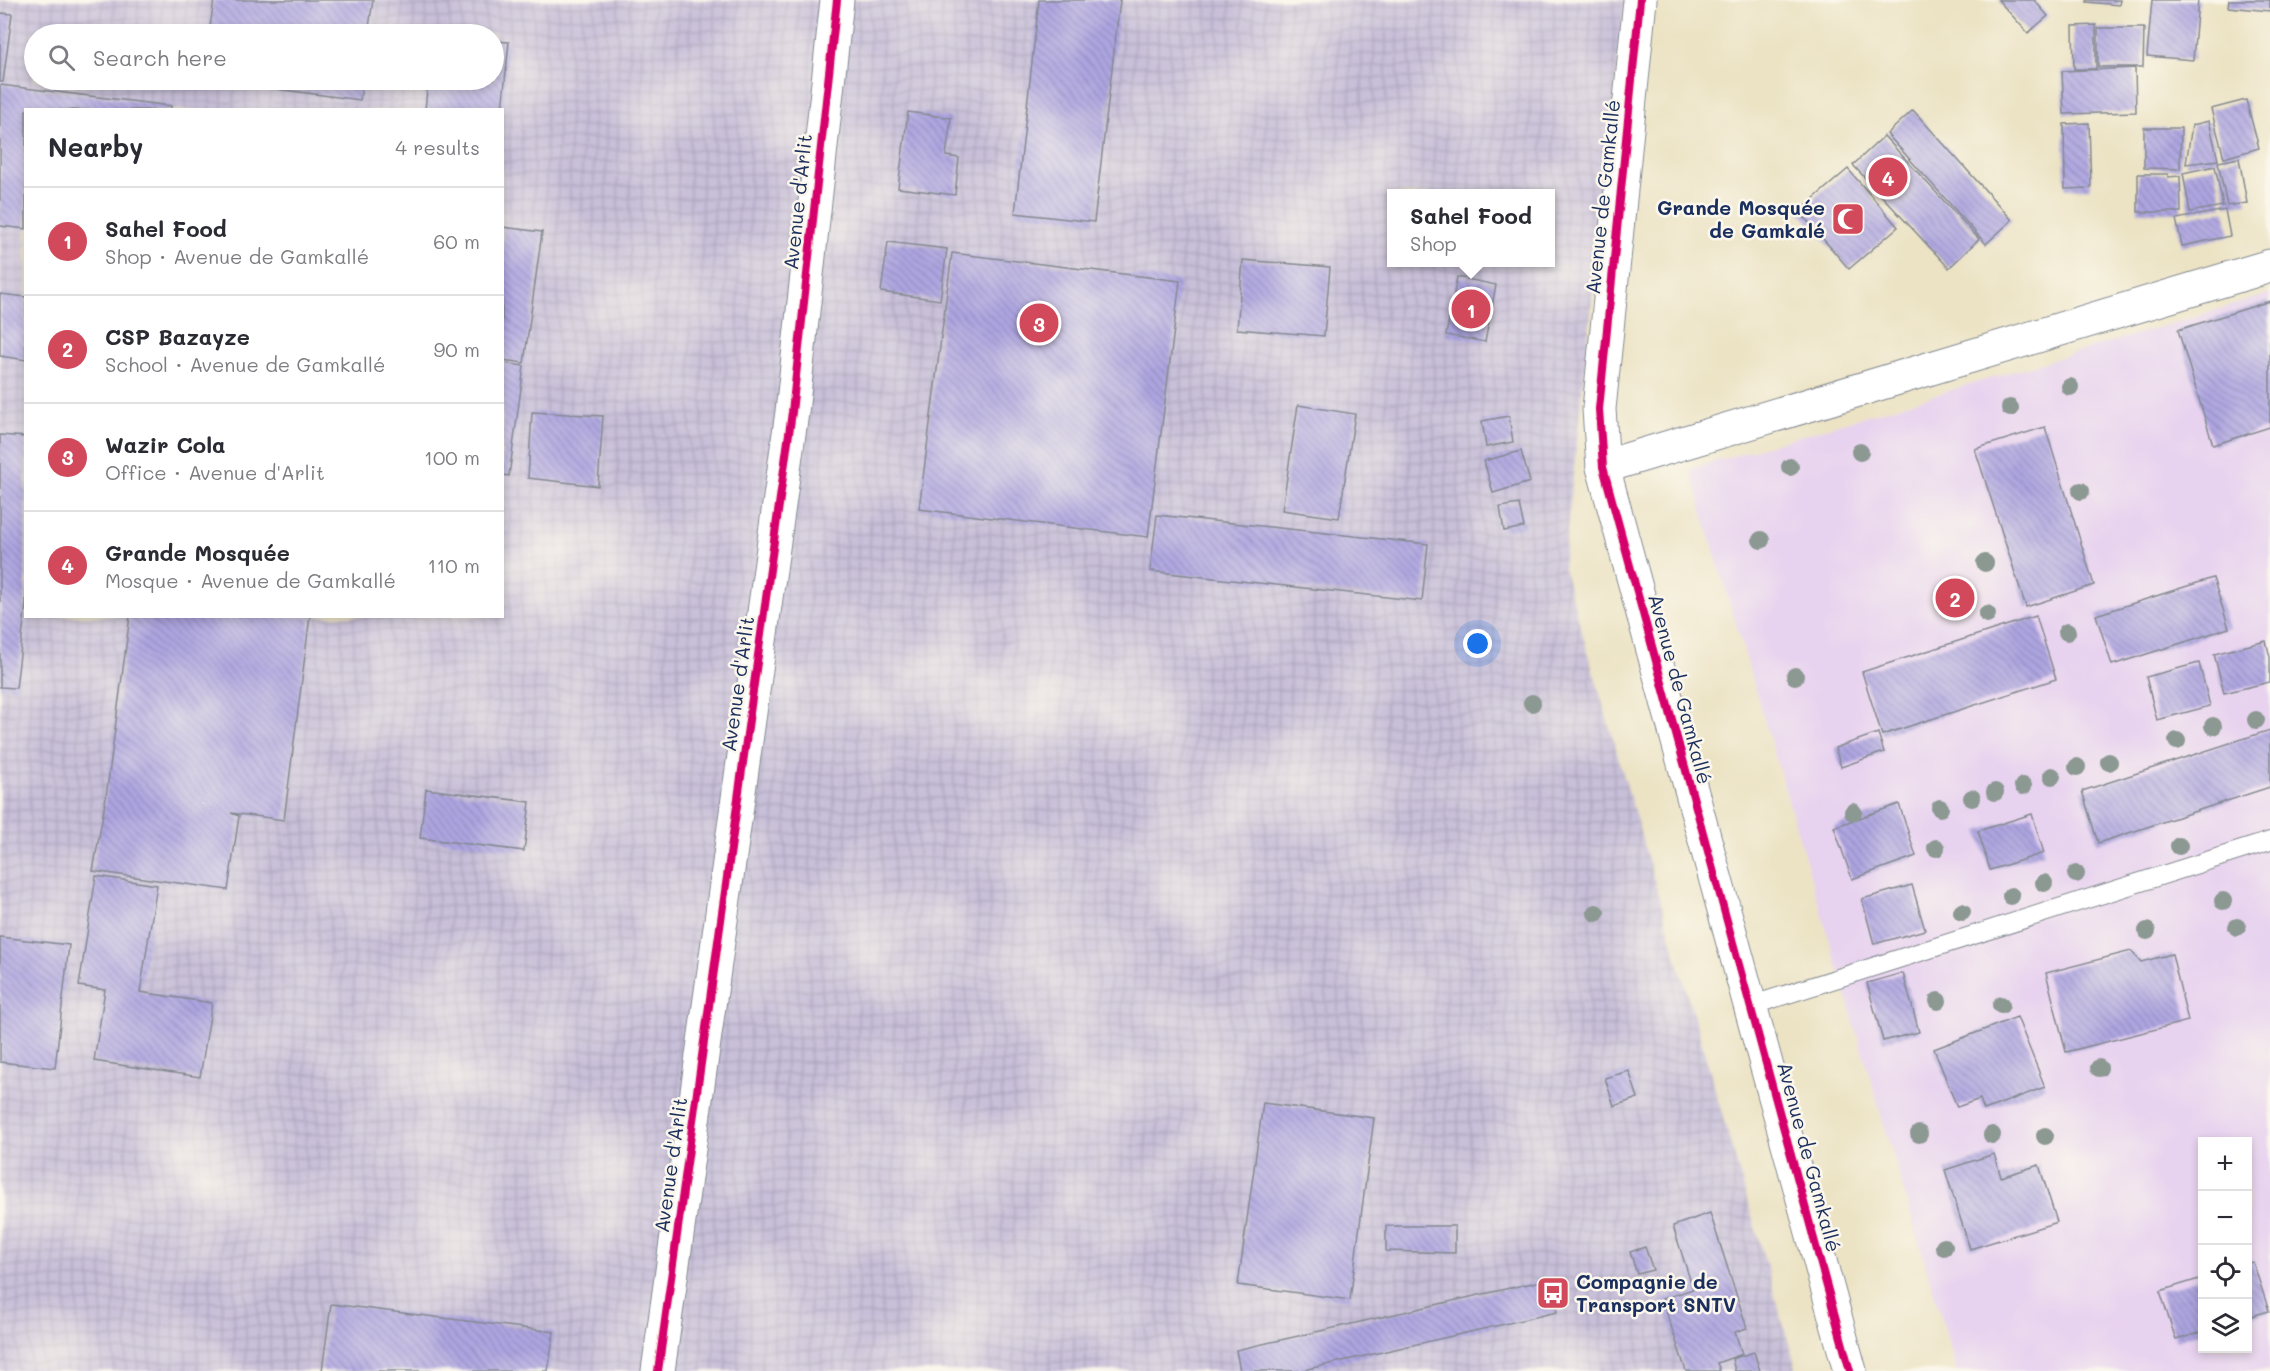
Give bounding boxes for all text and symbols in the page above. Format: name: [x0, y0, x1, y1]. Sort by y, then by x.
search box: [24, 24, 504, 90]
icon: search: [45, 41, 78, 74]
text: Search here: [93, 43, 227, 72]
street label: Avenue de Gamkallé: [1579, 98, 1625, 296]
text: Nearby: [48, 130, 143, 164]
street label: Avenue d'Arlit: [777, 133, 817, 271]
text: 4 results: [395, 134, 480, 160]
pin: 4: [1868, 154, 1908, 200]
popup: [1387, 189, 1555, 267]
place label: Grande Mosquée de Gamkalé: [1657, 194, 1825, 243]
text: Sahel Food: [1410, 201, 1532, 230]
mosque icon: Grande Mosquée de Gamkalé: [1830, 201, 1866, 237]
text: Sahel Food: [105, 214, 227, 243]
text: 1: [63, 228, 72, 254]
text: 60 m: [433, 228, 480, 254]
text: Shop: [1410, 230, 1457, 256]
text: Shop · Avenue de Gamkallé: [105, 243, 369, 269]
pin: 1: [1452, 286, 1490, 332]
pin: 3: [1020, 300, 1058, 346]
text: CSP Bazayze: [105, 322, 250, 351]
text: 2: [62, 336, 73, 362]
text: 90 m: [434, 336, 480, 362]
text: School · Avenue de Gamkallé: [105, 351, 385, 377]
text: Wazir Cola: [105, 430, 226, 459]
text: 3: [62, 444, 74, 470]
text: 100 m: [424, 444, 480, 470]
text: Office · Avenue d'Arlit: [105, 459, 325, 485]
text: Grande Mosquée: [105, 538, 290, 567]
text: 4: [61, 552, 74, 578]
text: 110 m: [427, 552, 480, 578]
text: Mosque · Avenue de Gamkallé: [105, 567, 396, 593]
pin: 2: [1936, 576, 1974, 620]
street label: Avenue de Gamkallé: [1643, 591, 1719, 787]
street label: Avenue d'Arlit: [715, 614, 759, 753]
your location: [1463, 629, 1492, 658]
street label: Avenue de Gamkallé: [1772, 1059, 1848, 1255]
street label: Avenue d'Arlit: [648, 1095, 692, 1234]
map controls: [2198, 1137, 2252, 1353]
button: +: [2198, 1137, 2252, 1191]
button: −: [2198, 1191, 2252, 1245]
button: locate: [2198, 1245, 2252, 1299]
place label: Compagnie de Transport SNTV: [1576, 1268, 1736, 1317]
bus stop icon: Compagnie de Transport SNTV: [1535, 1275, 1571, 1311]
button: layers: [2198, 1299, 2252, 1353]

